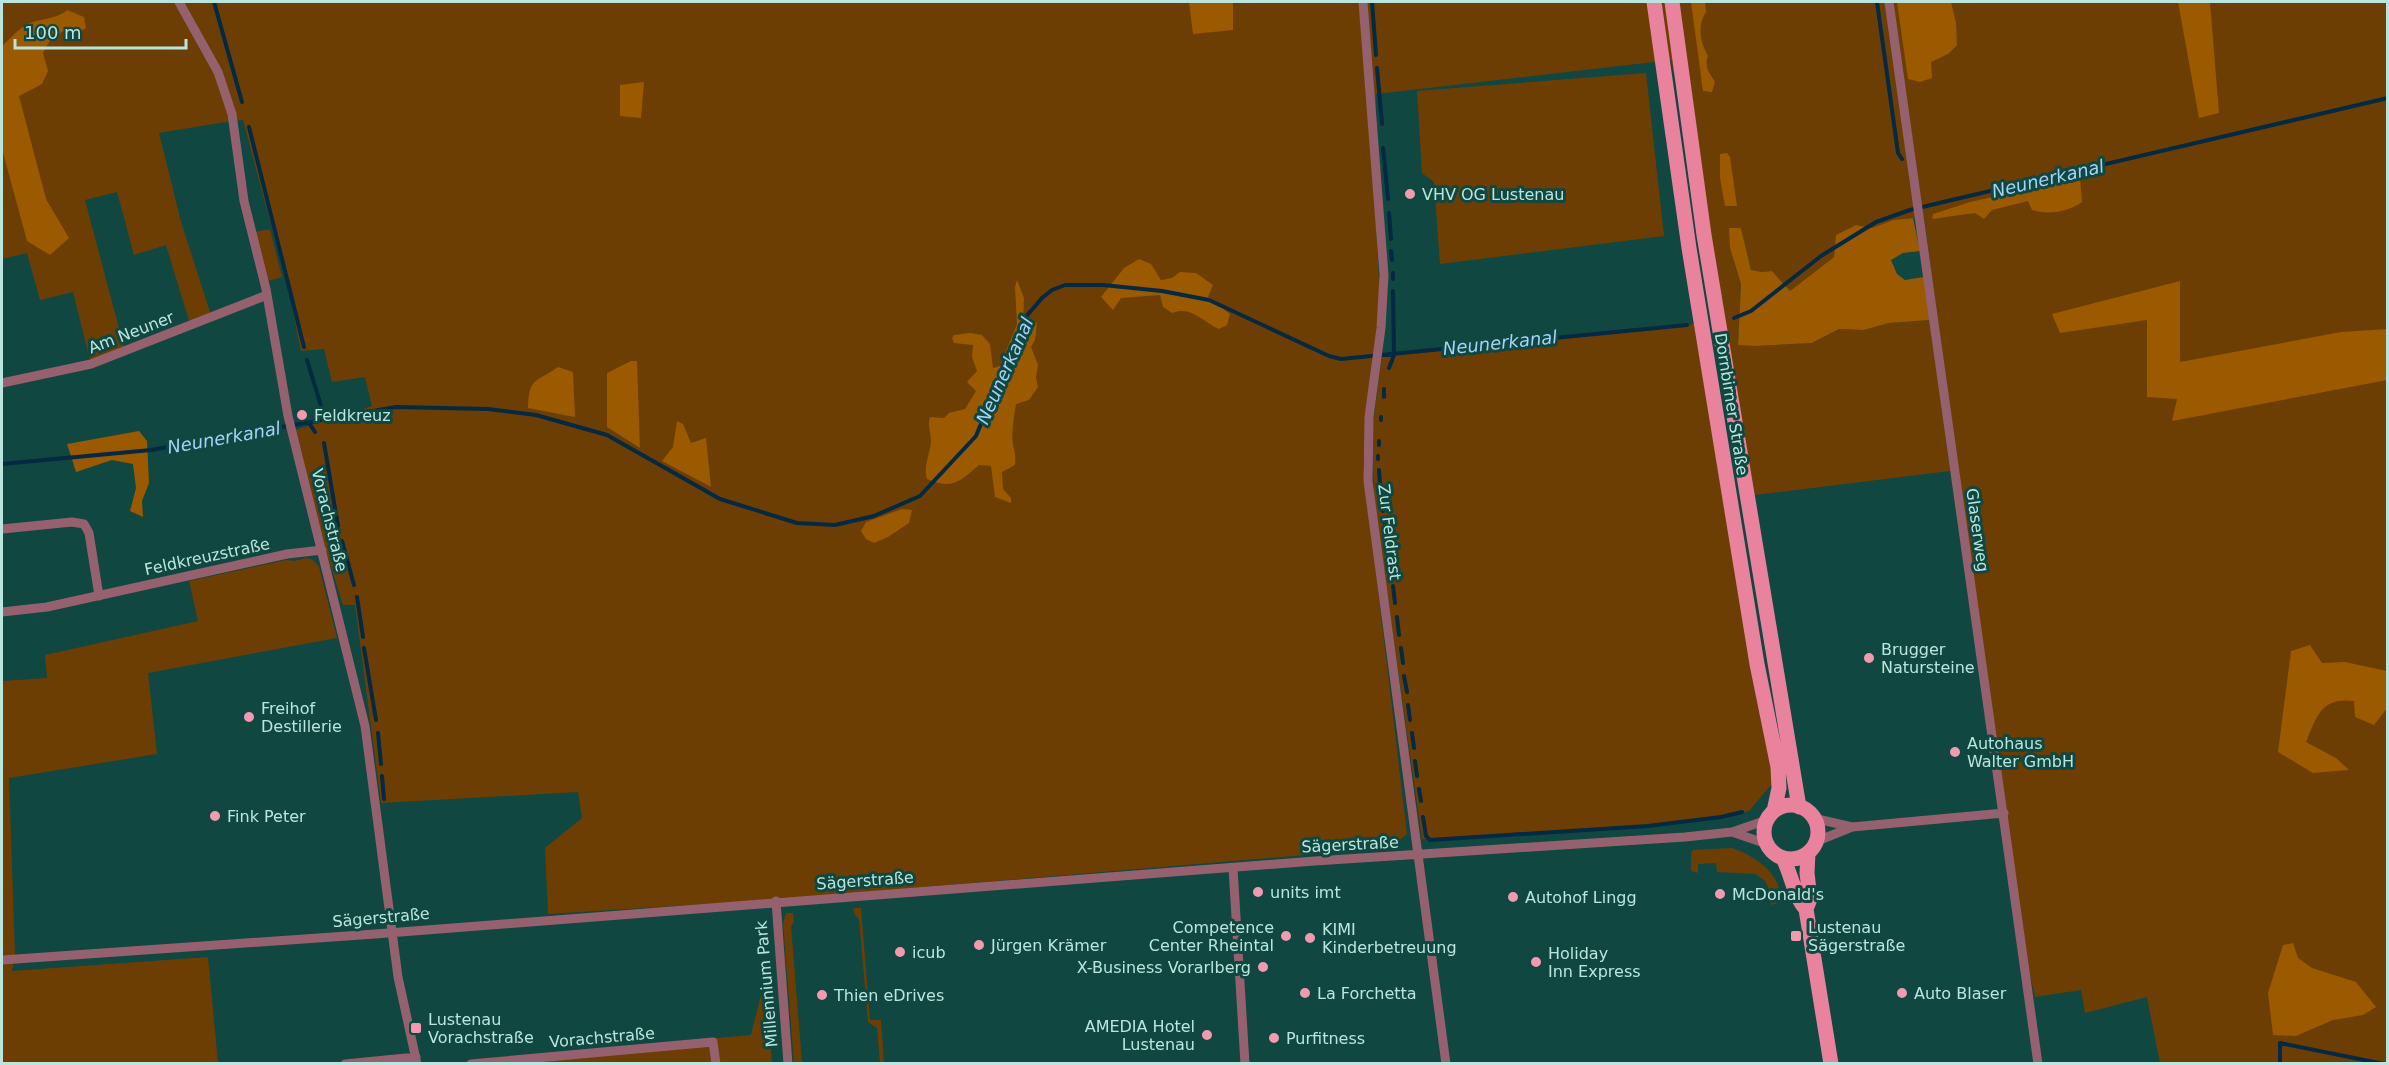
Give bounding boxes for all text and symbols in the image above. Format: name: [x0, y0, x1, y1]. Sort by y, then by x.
scale bar: [15, 12, 186, 50]
text: 100 m: [24, 22, 82, 43]
water label: Neunerkanal: [1990, 155, 2106, 202]
place label: VHV OG Lustenau: [1422, 185, 1564, 204]
marker: VHV OG Lustenau: [1403, 187, 1417, 201]
street label: Am Neuner: [86, 307, 177, 357]
water label: Neunerkanal: [972, 314, 1037, 427]
water label: Neunerkanal: [1442, 326, 1558, 359]
street label: Dornbirner Straße: [1711, 332, 1752, 477]
place label: Feldkreuz: [314, 406, 391, 425]
marker: Feldkreuz: [295, 408, 309, 422]
water label: Neunerkanal: [166, 417, 282, 458]
street label: Vorachstraße: [308, 467, 352, 574]
street label: Zur Feldrast: [1374, 483, 1405, 581]
street label: Glaserweg: [1962, 487, 1993, 573]
street label: Feldkreuzstraße: [143, 534, 271, 579]
place label: Brugger Natursteine: [1881, 640, 1975, 677]
marker: Brugger Natursteine: [1862, 651, 1876, 665]
place label: Freihof Destillerie: [261, 699, 342, 736]
marker: Freihof Destillerie: [242, 710, 256, 724]
place label: Autohaus Walter GmbH: [1967, 734, 2074, 771]
marker: Autohaus Walter GmbH: [1948, 745, 1962, 759]
place label: Fink Peter: [227, 807, 306, 826]
marker: Fink Peter: [208, 809, 222, 823]
street label: Sägerstraße: [1301, 832, 1399, 857]
street label: Sägerstraße: [816, 868, 914, 893]
place label: units imt: [1270, 883, 1341, 902]
marker: units imt: [1251, 885, 1265, 899]
place label: McDonald's: [1732, 885, 1824, 904]
marker: McDonald's: [1713, 887, 1727, 901]
place label: Autohof Lingg: [1525, 888, 1637, 907]
marker: Autohof Lingg: [1506, 890, 1520, 904]
street label: Sägerstraße: [332, 904, 430, 931]
place label: Competence Center Rheintal: [1149, 918, 1274, 955]
place label: Lustenau Sägerstraße: [1808, 918, 1905, 955]
street label: Millennium Park: [751, 919, 782, 1048]
place label: KIMI Kinderbetreuung: [1322, 920, 1457, 957]
marker: Competence Center Rheintal: [1279, 929, 1293, 943]
marker: Lustenau Sägerstraße: [1789, 929, 1803, 943]
marker: KIMI Kinderbetreuung: [1303, 931, 1317, 945]
place label: Jürgen Krämer: [990, 936, 1107, 955]
marker: Jürgen Krämer: [972, 938, 986, 952]
place label: icub: [912, 943, 946, 962]
place label: Holiday Inn Express: [1548, 944, 1641, 981]
marker: icub: [893, 945, 907, 959]
marker: Holiday Inn Express: [1529, 955, 1543, 969]
place label: X-Business Vorarlberg: [1077, 958, 1251, 977]
marker: X-Business Vorarlberg: [1256, 960, 1270, 974]
place label: La Forchetta: [1317, 984, 1417, 1003]
place label: Auto Blaser: [1914, 984, 2007, 1003]
place label: Thien eDrives: [833, 986, 944, 1005]
marker: La Forchetta: [1298, 986, 1312, 1000]
marker: Auto Blaser: [1895, 986, 1909, 1000]
marker: Thien eDrives: [815, 988, 829, 1002]
place label: Lustenau Vorachstraße: [428, 1010, 534, 1047]
place label: AMEDIA Hotel Lustenau: [1085, 1017, 1195, 1054]
marker: Lustenau Vorachstraße: [409, 1021, 423, 1035]
street label: Vorachstraße: [549, 1023, 656, 1052]
marker: AMEDIA Hotel Lustenau: [1200, 1028, 1214, 1042]
place label: Purfitness: [1286, 1029, 1365, 1048]
marker: Purfitness: [1267, 1031, 1281, 1045]

